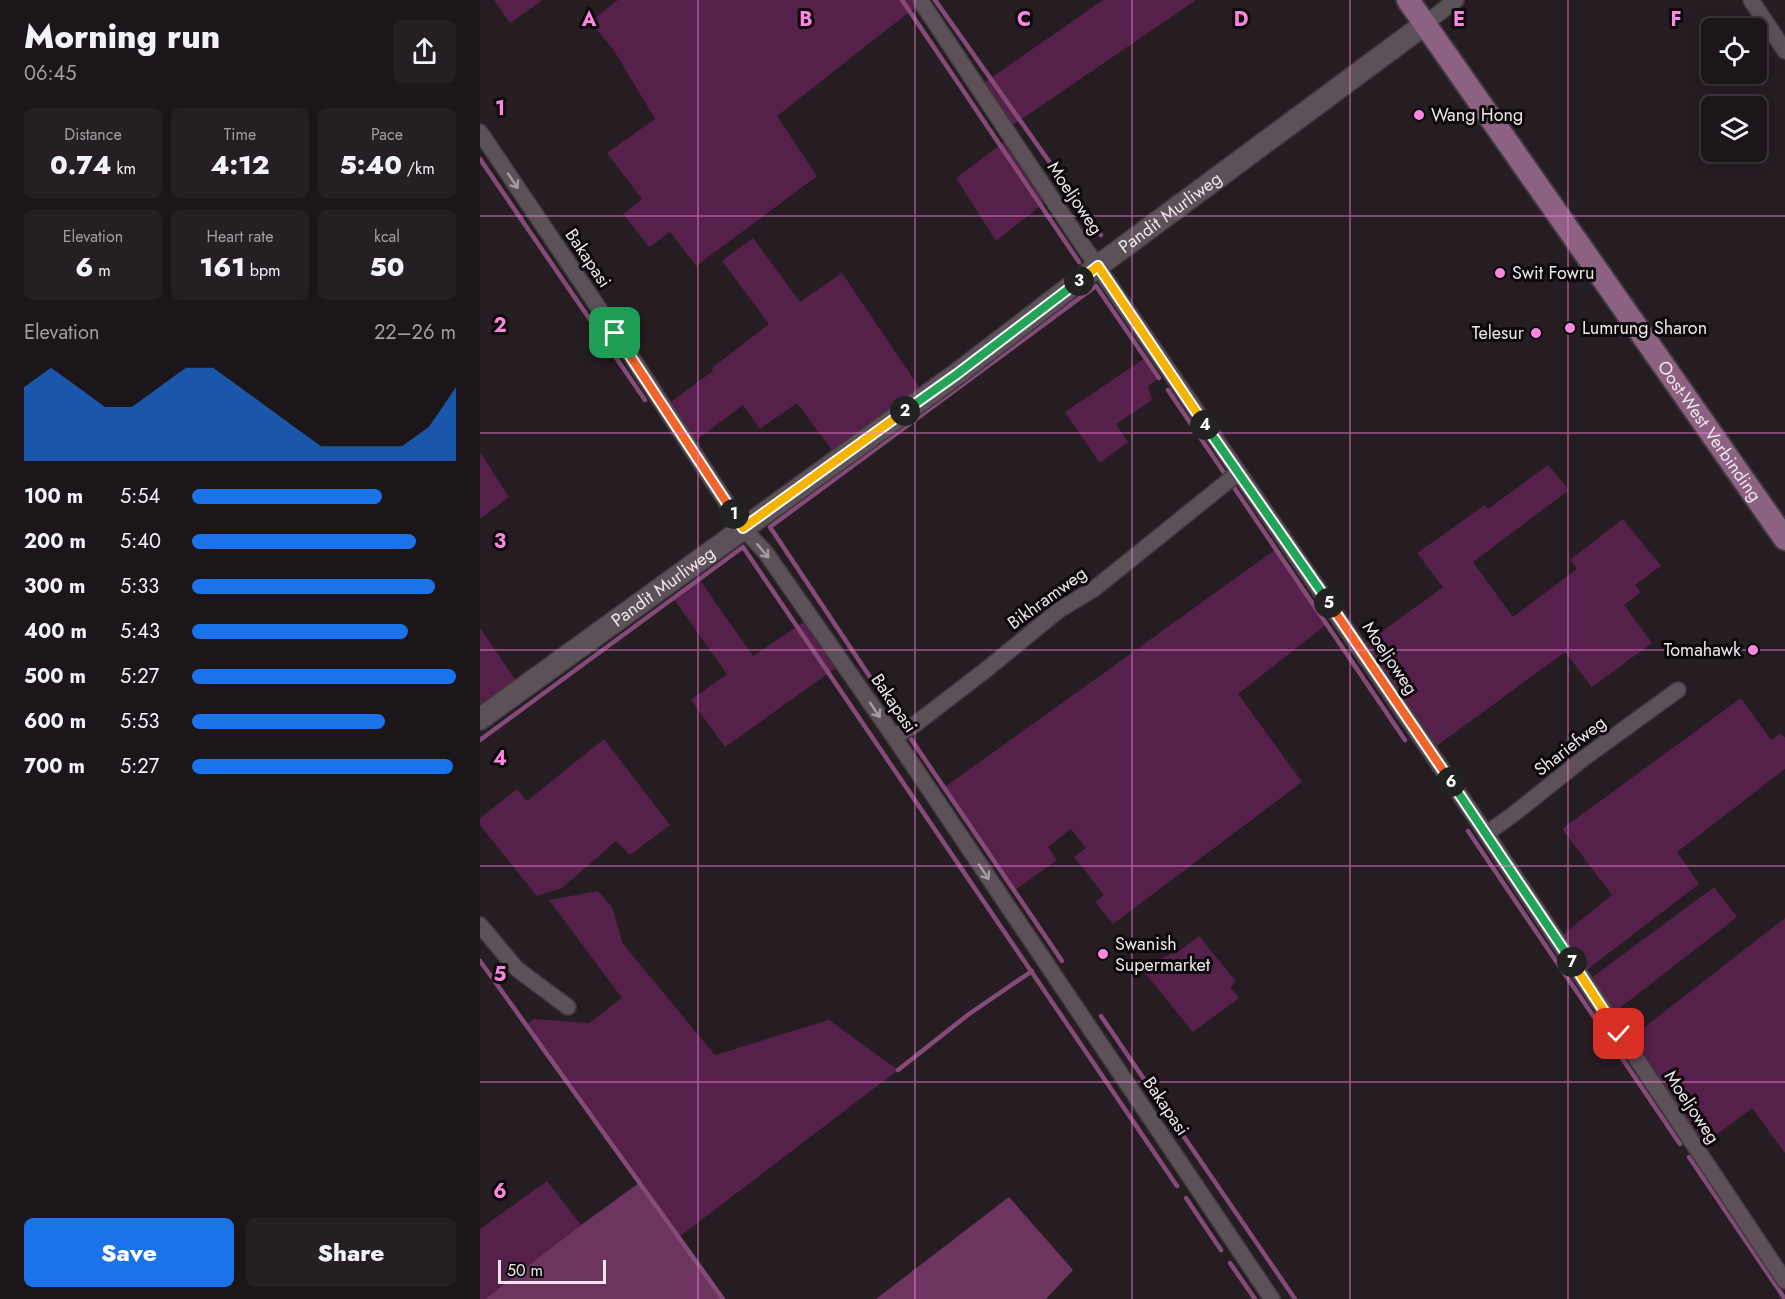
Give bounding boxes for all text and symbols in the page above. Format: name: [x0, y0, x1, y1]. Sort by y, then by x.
text: A: [581, 5, 597, 34]
text: B: [799, 5, 813, 34]
text: C: [1017, 5, 1031, 34]
text: D: [1234, 5, 1248, 34]
text: E: [1453, 5, 1465, 34]
text: F: [1670, 5, 1682, 34]
text: Morning run: [24, 13, 220, 60]
map controls: [1701, 18, 1767, 162]
button: locate: [1701, 18, 1767, 84]
button: share: [393, 20, 456, 83]
text: 06:45: [24, 59, 76, 88]
text: 1: [495, 94, 505, 123]
button: layers: [1701, 96, 1767, 162]
place label: Wang Hong: [1431, 102, 1523, 128]
marker: Wang Hong: [1412, 108, 1426, 122]
text: Distance: [64, 123, 122, 146]
text: Time: [224, 123, 256, 146]
text: Pace: [371, 123, 403, 146]
text: 0.74: [50, 146, 112, 184]
text: 4:12: [210, 146, 270, 184]
text: 5:40: [339, 146, 402, 184]
street label: Moeljoweg: [1041, 156, 1109, 240]
text: km: [112, 157, 136, 180]
text: /km: [402, 157, 435, 180]
street label: Pandit Murliweg: [1113, 166, 1227, 260]
one-way arrow: [506, 172, 519, 189]
street label: Bakapasi: [559, 223, 617, 293]
text: Elevation: [63, 225, 123, 248]
text: Heart rate: [207, 225, 273, 248]
text: kcal: [374, 225, 400, 248]
text: 6: [75, 248, 93, 286]
text: 161: [199, 248, 245, 286]
text: 50: [369, 248, 405, 286]
text: m: [93, 259, 111, 282]
text: bpm: [245, 259, 281, 282]
place label: Swit Fowru: [1512, 260, 1594, 286]
pin: 3: [1064, 266, 1094, 296]
marker: Swit Fowru: [1493, 266, 1507, 280]
text: 3: [1074, 269, 1084, 292]
pin: [589, 307, 640, 358]
text: 2: [493, 311, 507, 340]
place label: Lumrung Sharon: [1582, 315, 1707, 341]
icon: arrive: [598, 316, 631, 349]
text: Elevation: [24, 318, 99, 347]
text: 22–26 m: [374, 318, 456, 347]
place label: Telesur: [1472, 320, 1525, 346]
marker: Lumrung Sharon: [1563, 321, 1577, 335]
marker: Telesur: [1529, 326, 1543, 340]
street label: Oost-West Verbinding: [1651, 355, 1768, 507]
pin: 2: [890, 396, 920, 426]
text: 2: [900, 399, 910, 422]
pin: 4: [1190, 410, 1220, 440]
text: 4: [1199, 413, 1211, 436]
text: 100 m: [24, 482, 83, 511]
text: 5:54: [120, 482, 160, 511]
pin: 1: [719, 499, 749, 529]
text: 1: [730, 502, 738, 525]
text: 200 m: [24, 527, 86, 556]
text: 5:40: [120, 527, 161, 556]
text: 3: [494, 527, 506, 556]
street label: Pandit Murliweg: [606, 540, 720, 633]
one-way arrow: [756, 542, 769, 558]
street label: Bikhramweg: [1002, 560, 1092, 636]
text: 300 m: [24, 572, 85, 601]
text: 5:33: [120, 572, 159, 601]
pin: 5: [1314, 588, 1344, 618]
text: 5: [1324, 591, 1334, 614]
street label: Moeljoweg: [1356, 616, 1424, 700]
text: 400 m: [24, 617, 87, 646]
text: 5:43: [120, 617, 160, 646]
place label: Tomahawk: [1664, 637, 1741, 663]
marker: Tomahawk: [1746, 643, 1760, 657]
text: 500 m: [24, 662, 86, 691]
text: 5:27: [120, 662, 159, 691]
street label: Bakapasi: [865, 668, 923, 738]
one-way arrow: [869, 702, 881, 718]
text: 600 m: [24, 707, 86, 736]
text: 5:53: [120, 707, 159, 736]
street label: Shariefweg: [1529, 710, 1611, 782]
text: 4: [493, 744, 507, 773]
text: 700 m: [24, 752, 85, 781]
text: 5:27: [120, 752, 159, 781]
pin: 6: [1436, 767, 1466, 797]
text: 6: [1446, 770, 1456, 793]
one-way arrow: [978, 863, 990, 879]
place label: Swanish Supermarket: [1115, 931, 1211, 978]
marker: Swanish Supermarket: [1096, 947, 1110, 961]
pin: 7: [1557, 947, 1587, 977]
text: 7: [1567, 950, 1577, 973]
text: 5: [494, 960, 507, 989]
pin: [1593, 1008, 1644, 1059]
icon: check: [1602, 1017, 1635, 1050]
street label: Moeljoweg: [1658, 1065, 1726, 1149]
street label: Bakapasi: [1137, 1071, 1195, 1141]
text: 6: [493, 1177, 507, 1206]
button: Save: [24, 1218, 234, 1287]
button: Share: [246, 1218, 456, 1287]
scale bar: [498, 1257, 606, 1284]
text: 50 m: [507, 1259, 543, 1282]

